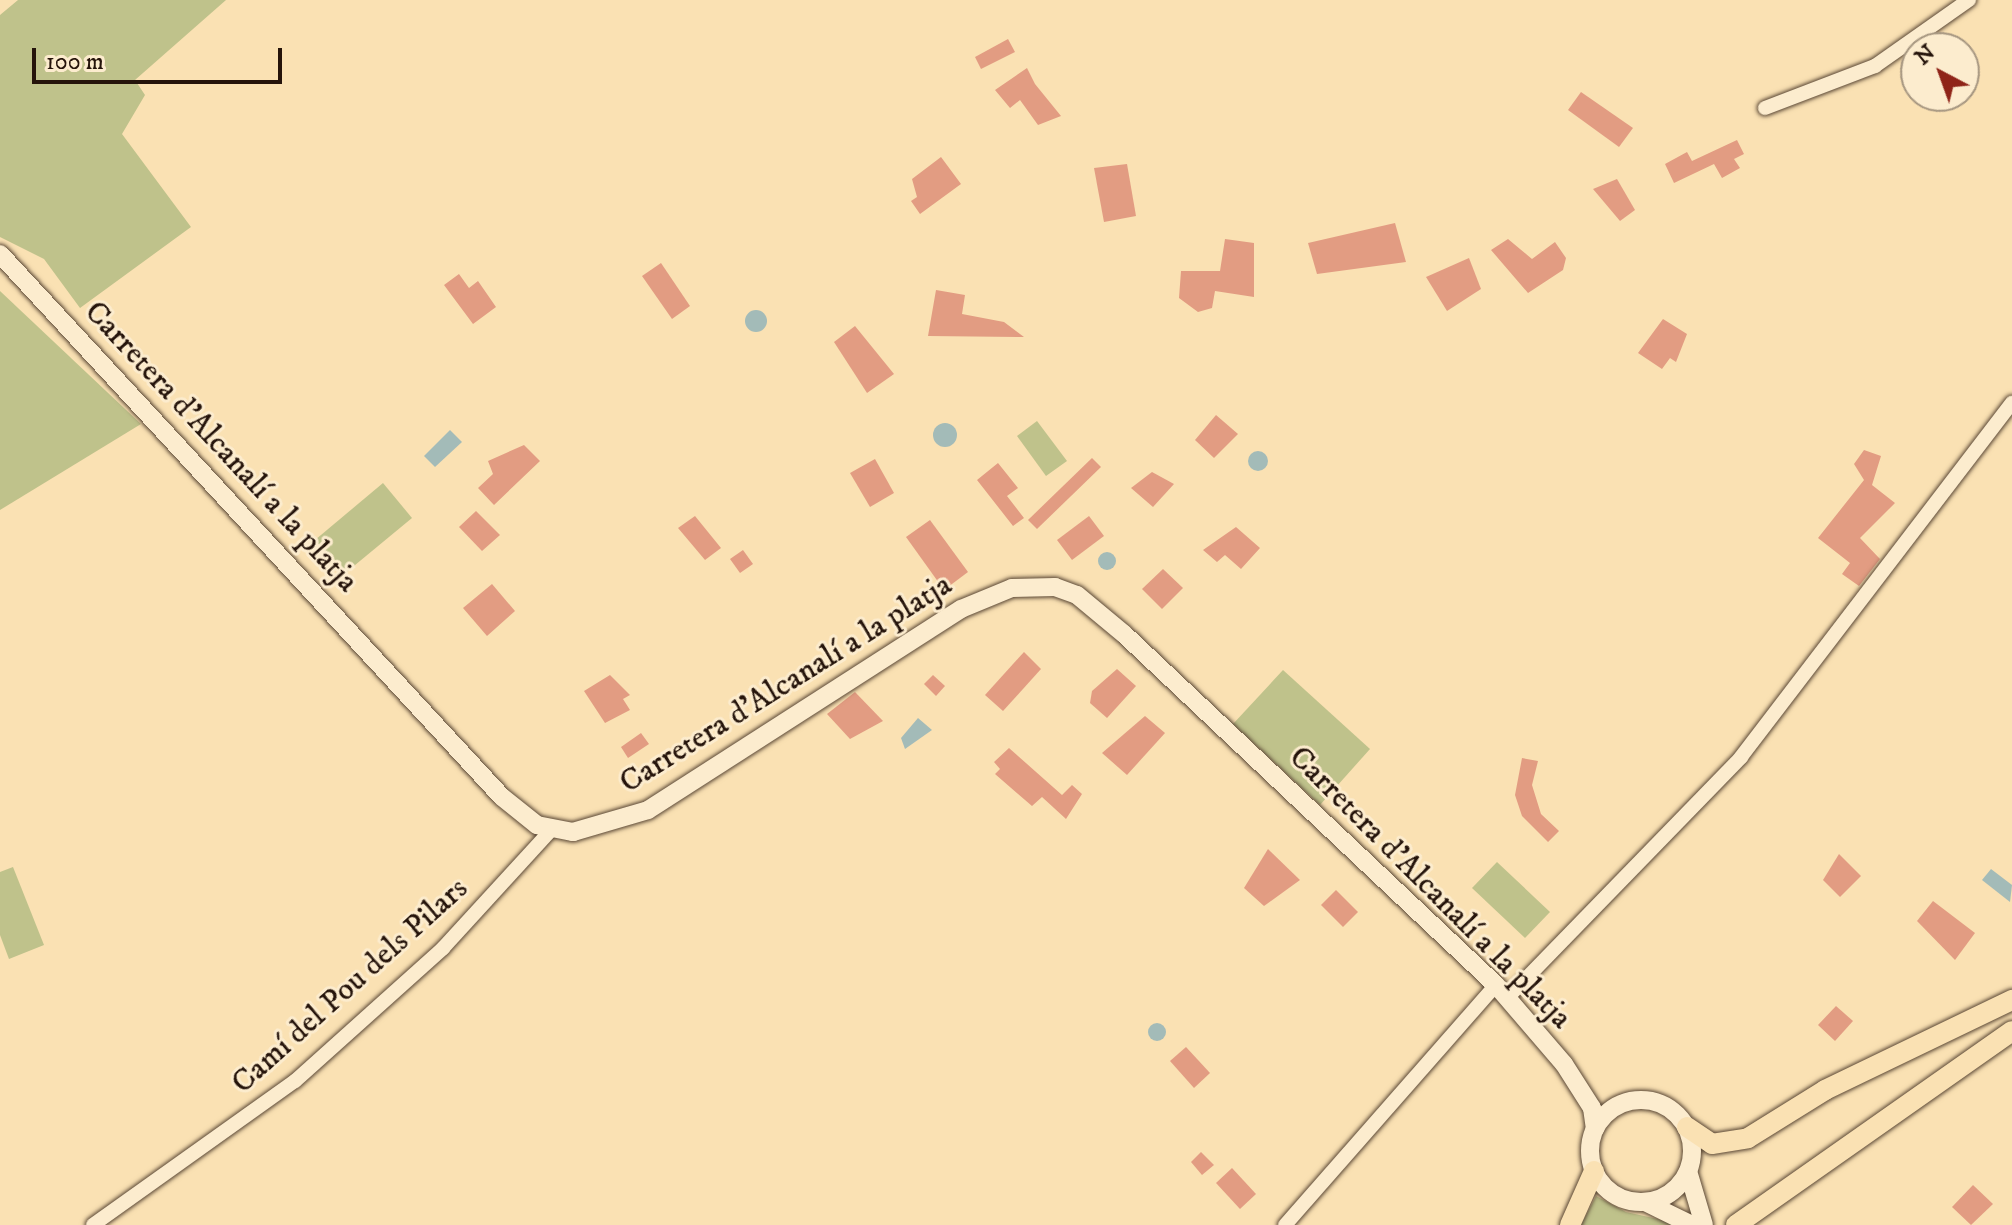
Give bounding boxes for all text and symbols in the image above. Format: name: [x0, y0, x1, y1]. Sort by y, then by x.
scale bar: [36, 32, 286, 82]
north arrow: [1900, 32, 1980, 112]
text: N: [1910, 39, 1941, 71]
text: 100 m: [46, 47, 104, 77]
street label: Carretera d'Alcanalí a la platja: [76, 293, 366, 601]
street label: Carretera d'Alcanalí a la platja: [613, 566, 959, 802]
street label: Carretera d'Alcanalí a la platja: [1281, 739, 1579, 1037]
street label: Camí del Pou dels Pilars: [224, 870, 476, 1102]

